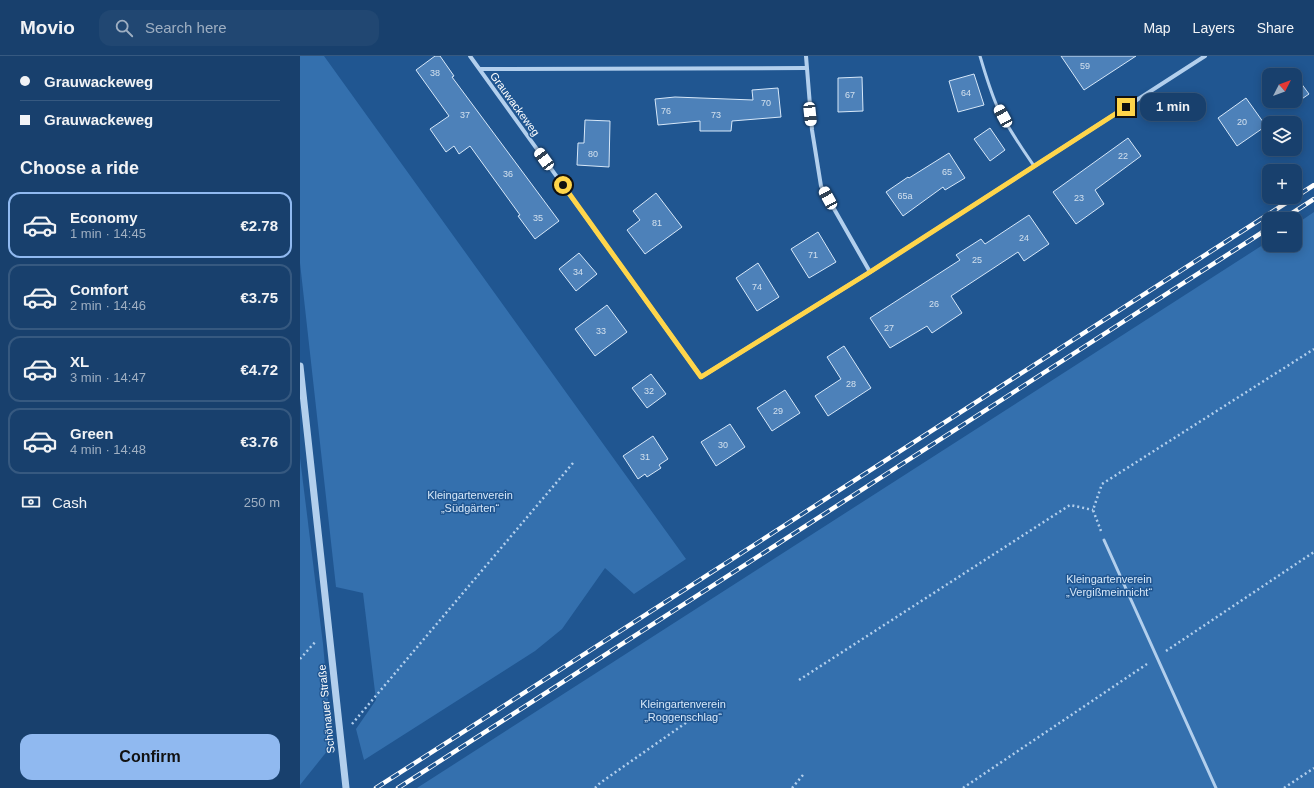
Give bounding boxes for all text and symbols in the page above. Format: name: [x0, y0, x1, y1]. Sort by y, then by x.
search box: [99, 10, 379, 46]
text: Movio: [20, 17, 75, 38]
icon: search: [113, 17, 135, 39]
text: Search here: [145, 19, 227, 36]
text: Map: [1143, 20, 1171, 36]
text: Layers: [1193, 20, 1235, 36]
text: Share: [1257, 20, 1294, 36]
house number: 59: [1080, 61, 1090, 71]
house number: 38: [430, 68, 440, 78]
north arrow: [1262, 68, 1302, 108]
map controls: [1262, 68, 1302, 252]
street label: Grauwackeweg: [488, 70, 542, 138]
text: Grauwackeweg: [44, 73, 153, 90]
house number: 64: [961, 88, 971, 98]
house number: 67: [845, 90, 855, 100]
callout: 1 min: [1140, 93, 1206, 121]
house number: 70: [761, 98, 771, 108]
route end: [1117, 98, 1135, 116]
text: 1 min: [1156, 99, 1190, 114]
car: [803, 101, 817, 127]
car: [992, 103, 1014, 129]
house number: 76: [661, 106, 671, 116]
house number: 37: [460, 110, 470, 120]
house number: 73: [711, 110, 721, 120]
text: Grauwackeweg: [44, 111, 153, 128]
button: layers: [1262, 116, 1302, 156]
house number: 20: [1237, 117, 1247, 127]
car: [532, 146, 556, 172]
house number: 80: [588, 149, 598, 159]
house number: 22: [1118, 151, 1128, 161]
text: Choose a ride: [20, 158, 139, 178]
button: +: [1262, 164, 1302, 204]
house number: 65: [942, 167, 952, 177]
house number: 36: [503, 169, 513, 179]
route start: [554, 176, 572, 194]
car: [817, 185, 839, 211]
house number: 65a: [897, 191, 913, 201]
house number: 23: [1074, 193, 1084, 203]
icon: car: [22, 207, 58, 243]
text: Economy: [70, 209, 138, 226]
button: −: [1262, 212, 1302, 252]
house number: 35: [533, 213, 543, 223]
text: €2.78: [240, 217, 278, 234]
house number: 81: [652, 218, 662, 228]
text: 1 min · 14:45: [70, 226, 146, 241]
house number: 24: [1019, 233, 1029, 243]
house number: 71: [808, 250, 818, 260]
house number: 25: [972, 255, 982, 265]
house number: 34: [573, 267, 583, 277]
icon: car: [22, 279, 58, 315]
text: Comfort: [70, 281, 128, 298]
house number: 74: [752, 282, 762, 292]
text: €3.75: [240, 289, 278, 306]
text: 2 min · 14:46: [70, 298, 146, 313]
house number: 26: [929, 299, 939, 309]
house number: 27: [884, 323, 894, 333]
house number: 33: [596, 326, 606, 336]
icon: car: [22, 351, 58, 387]
text: XL: [70, 353, 89, 370]
text: €4.72: [240, 361, 278, 378]
text: 3 min · 14:47: [70, 370, 146, 385]
house number: 28: [846, 379, 856, 389]
house number: 32: [644, 386, 654, 396]
house number: 29: [773, 406, 783, 416]
icon: car: [22, 423, 58, 459]
text: Green: [70, 425, 113, 442]
text: €3.76: [240, 433, 278, 450]
house number: 30: [718, 440, 728, 450]
text: 4 min · 14:48: [70, 442, 146, 457]
house number: 31: [640, 452, 650, 462]
park label: Kleingartenverein „Südgärten“: [427, 489, 513, 514]
icon: cash: [20, 491, 42, 513]
text: Cash: [52, 494, 87, 511]
text: 250 m: [244, 495, 280, 510]
park label: Kleingartenverein „Vergißmeinnicht“: [1066, 573, 1152, 598]
street label: Schönauer Straße: [315, 664, 337, 754]
park label: Kleingartenverein „Roggenschlag“: [640, 698, 726, 723]
button: Confirm: [20, 734, 280, 780]

